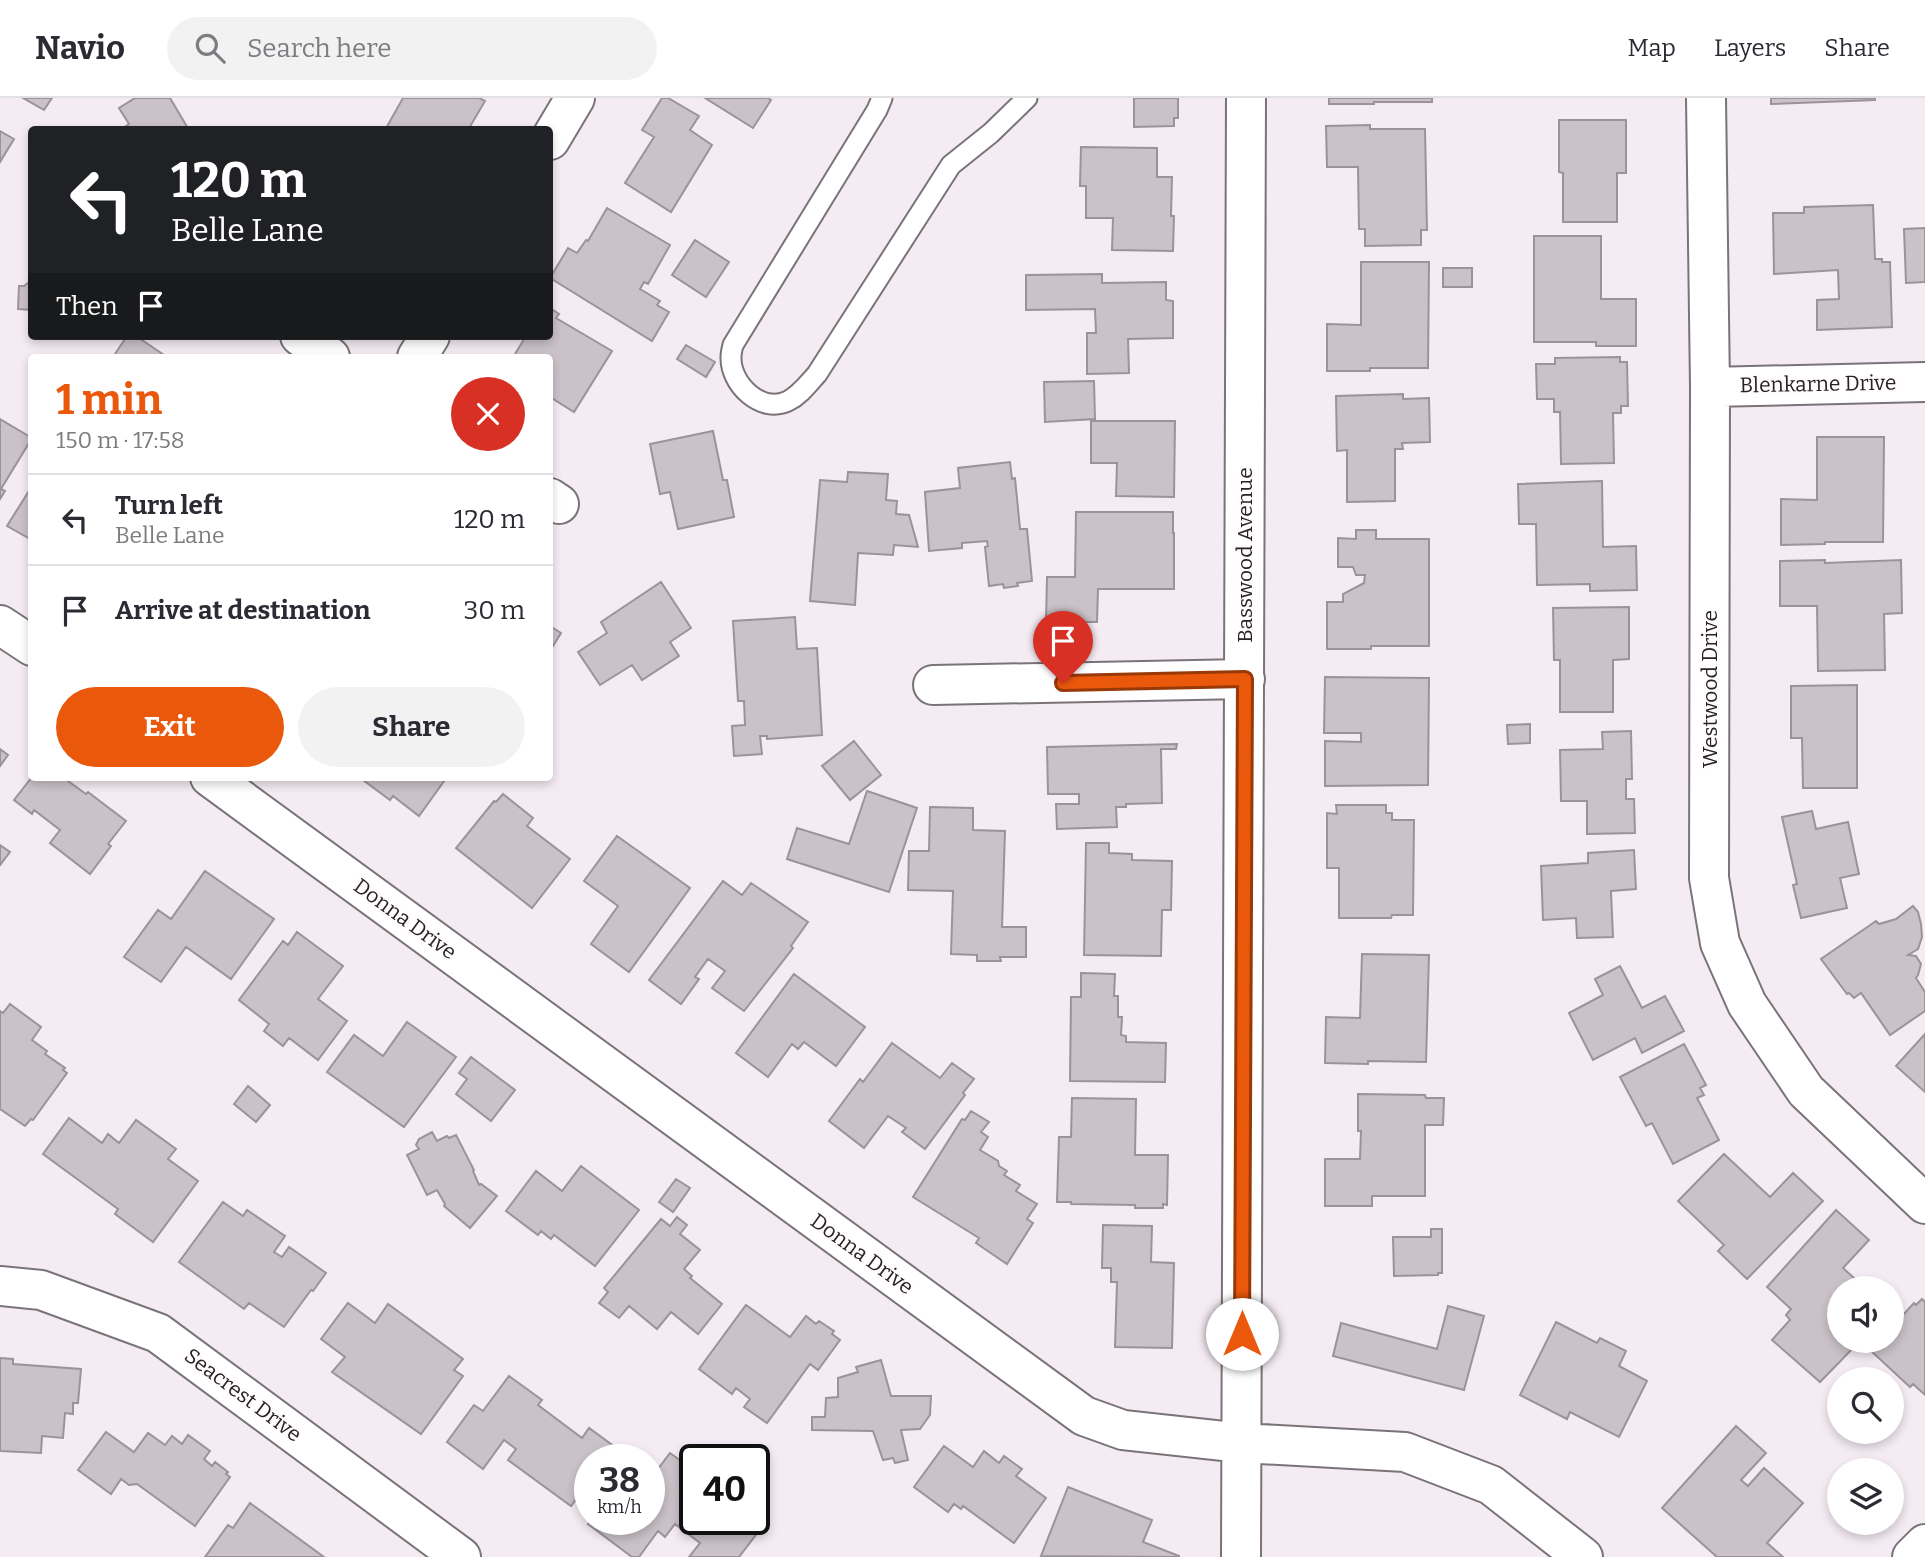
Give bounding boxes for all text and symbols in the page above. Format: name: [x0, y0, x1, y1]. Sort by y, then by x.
search box: [167, 17, 657, 80]
text: Navio: [35, 28, 125, 68]
icon: search: [191, 29, 229, 67]
text: Search here: [247, 33, 391, 64]
text: Map: [1628, 34, 1676, 62]
text: Layers: [1714, 34, 1786, 62]
text: Share: [1824, 34, 1890, 62]
text: 120 m: [171, 151, 306, 210]
icon: left: [56, 154, 147, 245]
text: Belle Lane: [171, 211, 324, 249]
icon: arrive: [132, 287, 170, 325]
text: Then: [56, 291, 118, 322]
street label: Blenkarne Drive: [1739, 370, 1897, 398]
text: 1 min: [56, 375, 162, 425]
button: close: [451, 377, 525, 451]
text: 150 m · 17:58: [56, 426, 185, 454]
street label: Basswood Avenue: [1232, 467, 1258, 643]
text: Turn left: [115, 490, 223, 521]
icon: left: [56, 501, 94, 539]
text: 120 m: [454, 504, 525, 535]
text: Belle Lane: [115, 521, 225, 549]
icon: arrive: [56, 592, 94, 630]
text: Arrive at destination: [115, 595, 370, 626]
text: 30 m: [464, 595, 525, 626]
street label: Westwood Drive: [1697, 610, 1723, 768]
pin: [1033, 611, 1093, 683]
icon: arrive: [1044, 622, 1082, 660]
button: Exit: [56, 687, 284, 767]
button: Share: [298, 687, 525, 767]
street label: Donna Drive: [348, 873, 462, 965]
street label: Donna Drive: [805, 1208, 919, 1300]
map controls: [1827, 1276, 1904, 1535]
button: sound: [1827, 1276, 1904, 1353]
position arrow: [1205, 1297, 1279, 1371]
street label: Seacrest Drive: [179, 1343, 307, 1447]
button: search: [1827, 1367, 1904, 1444]
speed limit sign: 40: [679, 1444, 770, 1535]
button: layers: [1827, 1458, 1904, 1535]
text: 38: [599, 1459, 640, 1501]
text: km/h: [597, 1496, 642, 1518]

